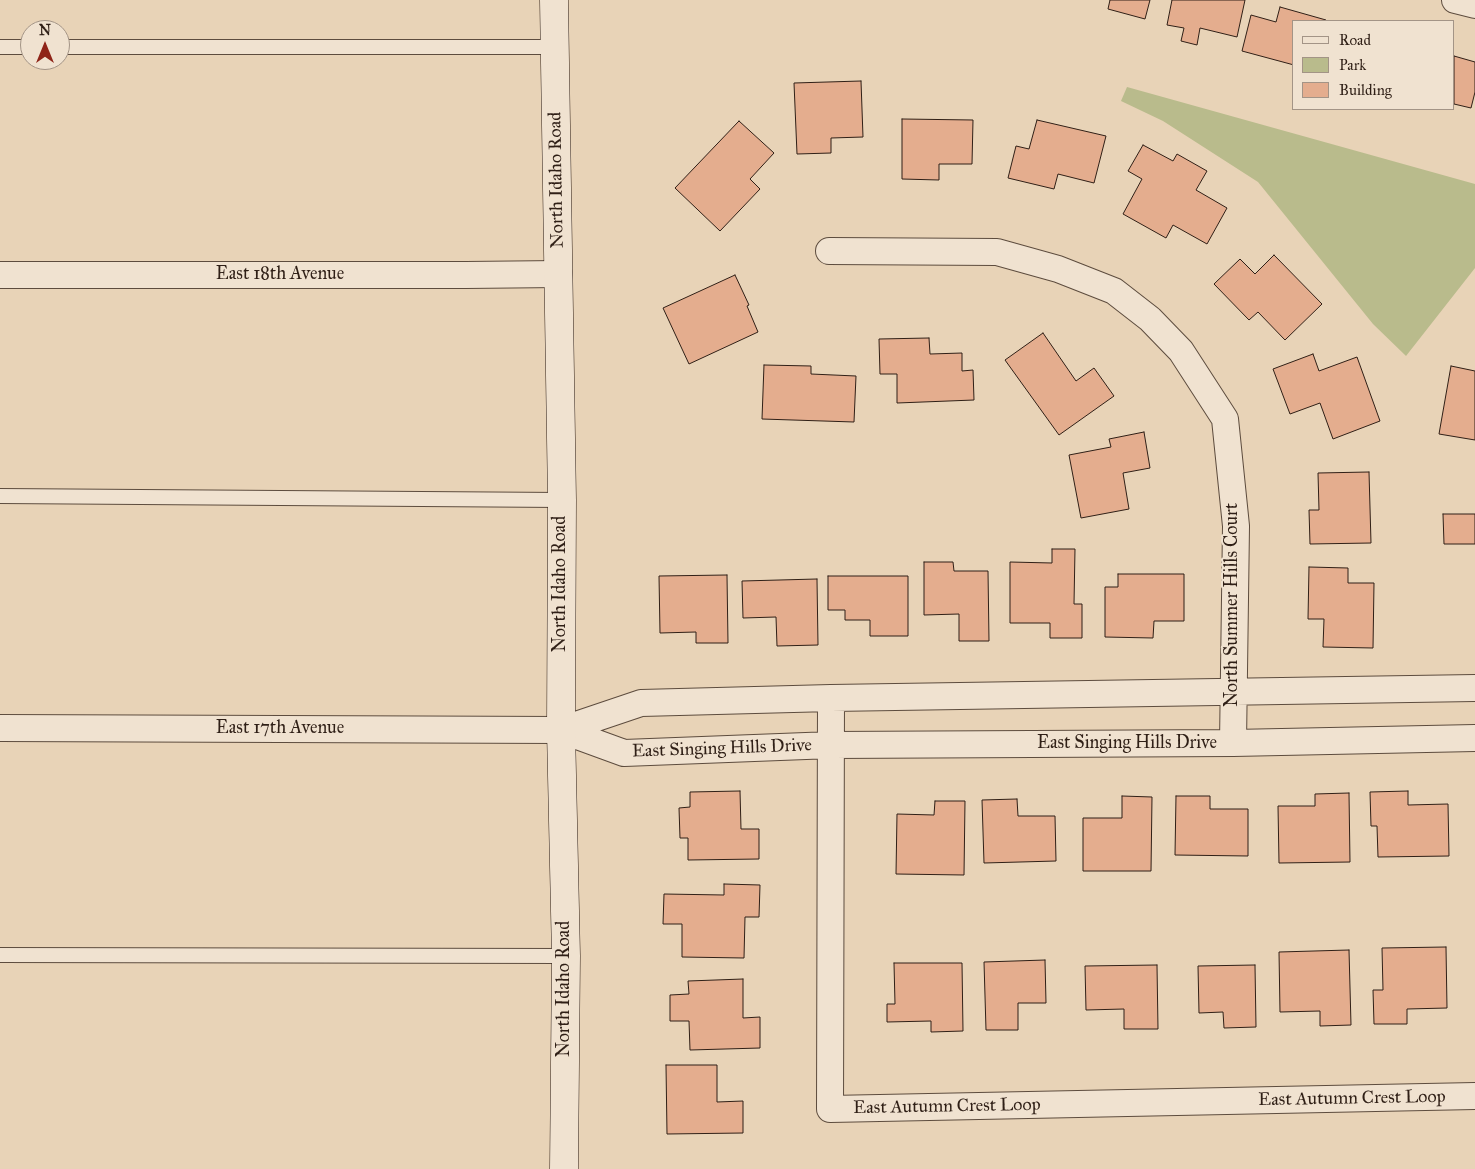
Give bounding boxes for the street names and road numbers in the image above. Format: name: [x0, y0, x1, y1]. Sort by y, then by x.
street label: North Idaho Road: [545, 112, 569, 248]
street label: East 18th Avenue: [216, 264, 344, 286]
street label: North Summer Hills Court: [1222, 503, 1244, 707]
street label: North Idaho Road: [550, 516, 572, 652]
street label: East 17th Avenue: [216, 718, 344, 740]
street label: East Singing Hills Drive: [1037, 733, 1217, 755]
street label: East Singing Hills Drive: [632, 735, 812, 763]
street label: North Idaho Road: [554, 921, 576, 1057]
street label: East Autumn Crest Loop: [1258, 1087, 1446, 1111]
street label: East Autumn Crest Loop: [853, 1095, 1041, 1119]

